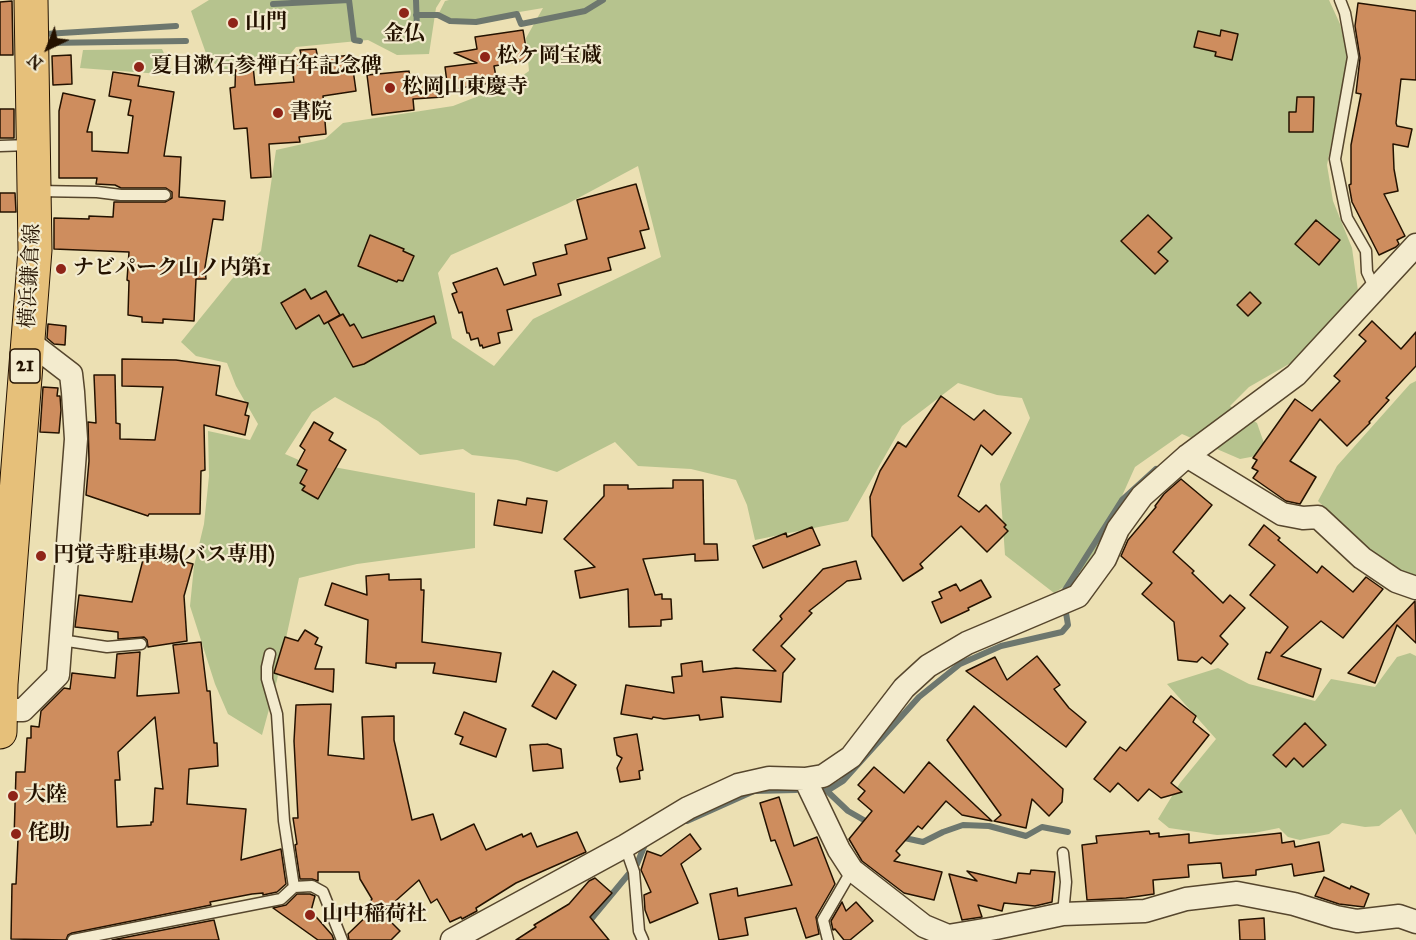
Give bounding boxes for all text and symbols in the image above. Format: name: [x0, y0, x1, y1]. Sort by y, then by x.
marker: 金仏: [397, 6, 411, 20]
place label: 山門: [245, 10, 287, 36]
marker: 山門: [226, 16, 240, 30]
north arrow: [18, 18, 78, 78]
place label: 金仏: [383, 22, 425, 48]
place label: 松ケ岡宝蔵: [497, 44, 602, 70]
text: N: [24, 50, 47, 73]
marker: 松ケ岡宝蔵: [478, 50, 492, 64]
place label: 夏目漱石参禅百年記念碑: [151, 54, 382, 80]
marker: 夏目漱石参禅百年記念碑: [132, 60, 146, 74]
place label: 松岡山東慶寺: [402, 75, 528, 101]
marker: 松岡山東慶寺: [383, 81, 397, 95]
place label: 書院: [290, 100, 332, 126]
marker: 書院: [271, 106, 285, 120]
street label: 横浜鎌倉線: [16, 223, 46, 329]
place label: ナビパーク山ノ内第1: [73, 256, 270, 282]
marker: ナビパーク山ノ内第1: [54, 262, 68, 276]
road number: 21: [10, 349, 40, 383]
place label: 円覚寺駐車場(バス専用): [53, 543, 275, 569]
marker: 円覚寺駐車場(バス専用): [34, 549, 48, 563]
place label: 大陸: [25, 783, 67, 809]
marker: 大陸: [6, 789, 20, 803]
place label: 侘助: [28, 821, 70, 847]
marker: 侘助: [9, 827, 23, 841]
place label: 山中稲荷社: [322, 902, 427, 928]
marker: 山中稲荷社: [303, 908, 317, 922]

